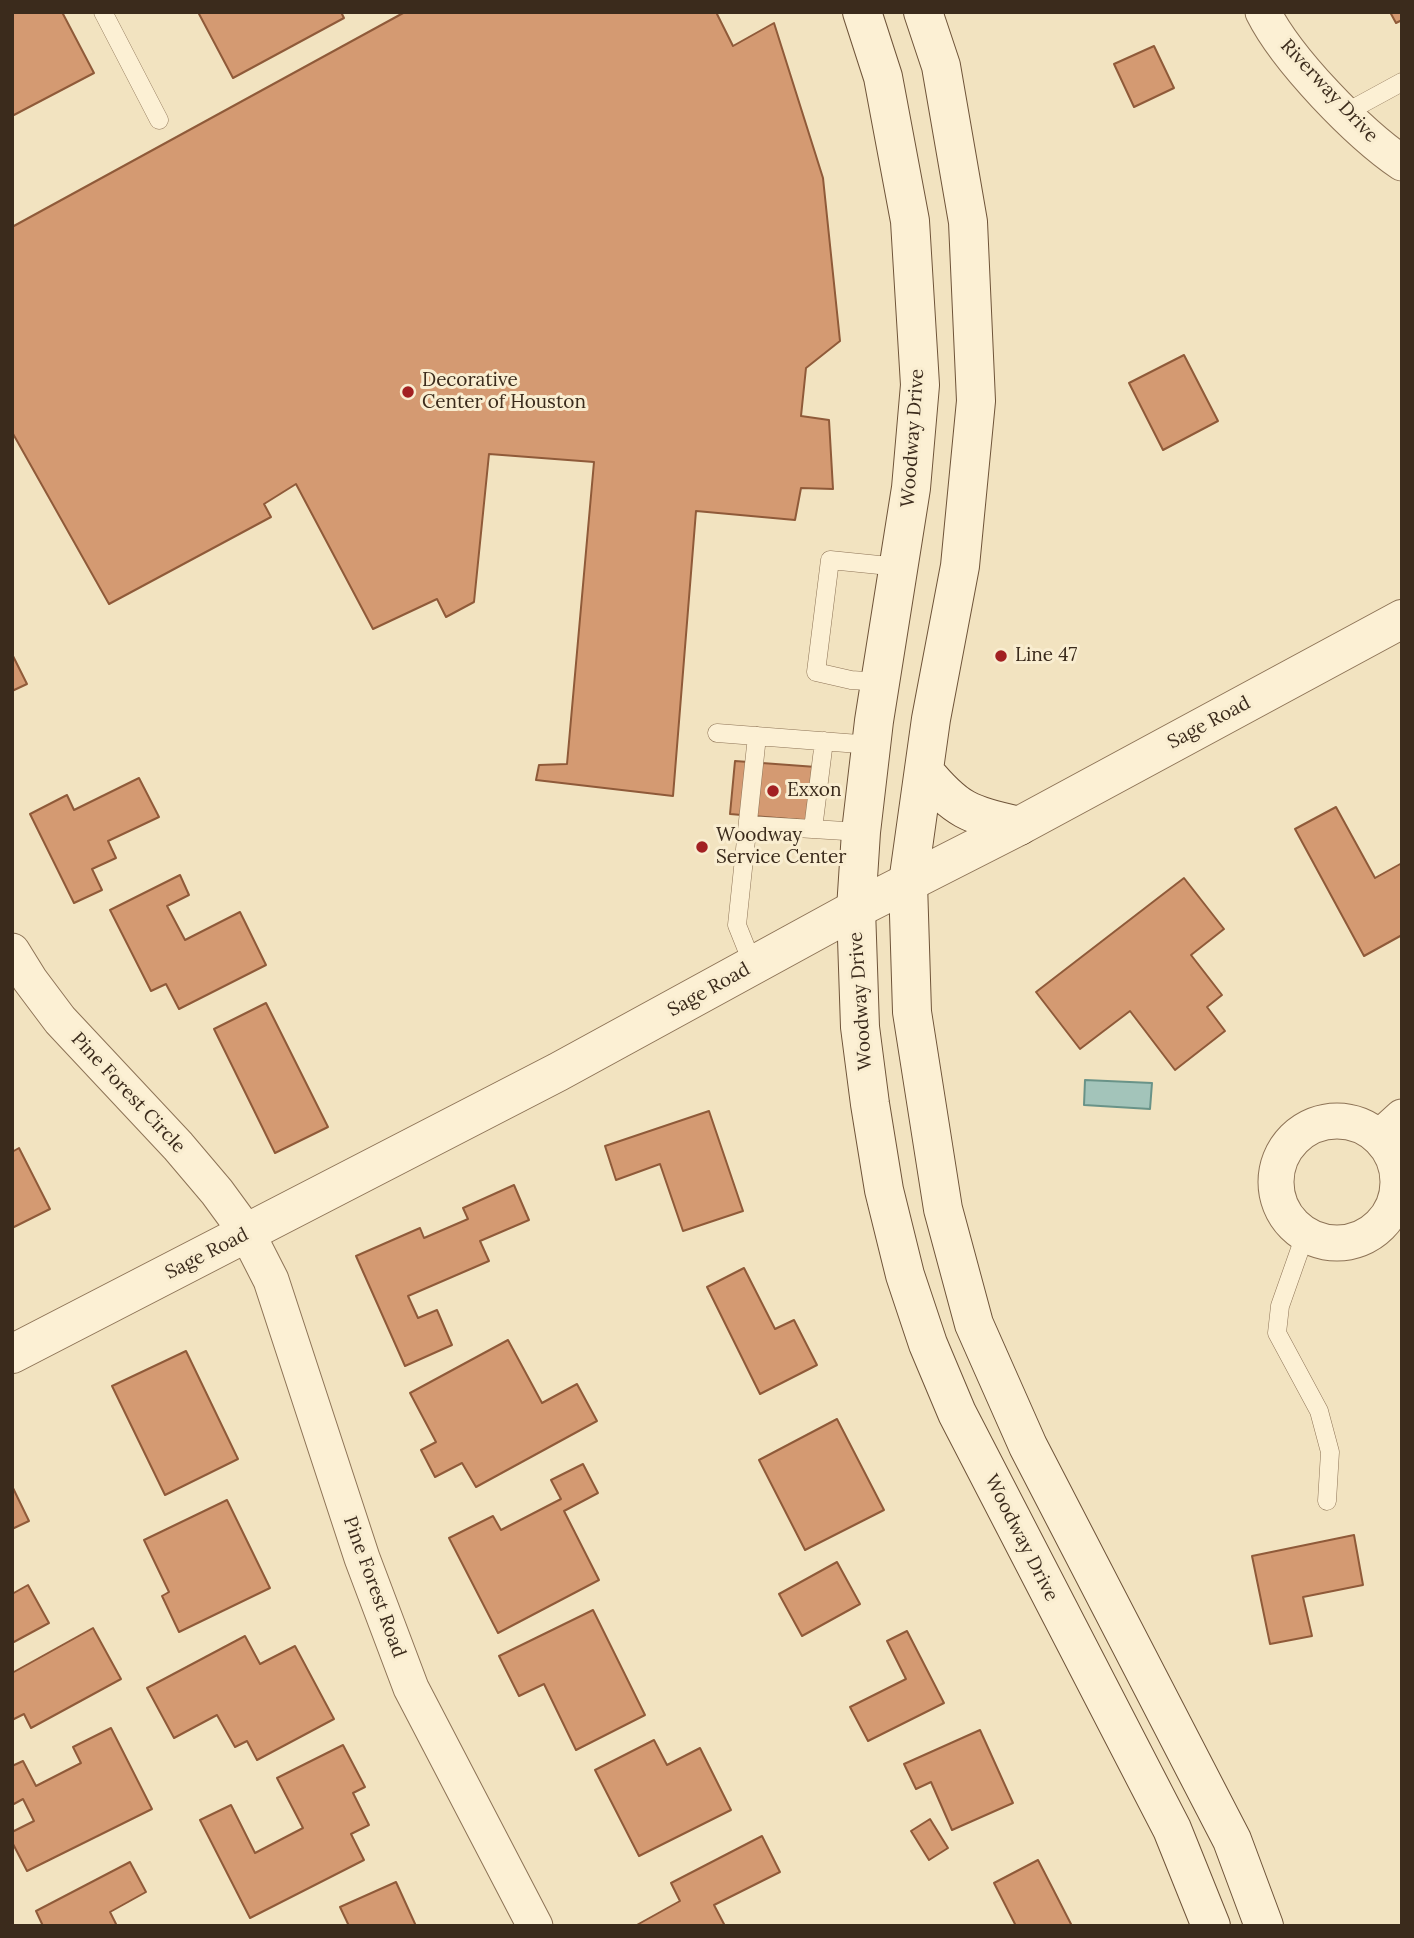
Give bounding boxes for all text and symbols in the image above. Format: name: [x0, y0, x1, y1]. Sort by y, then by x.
street label: Riverway Drive: [1275, 35, 1383, 147]
street label: Woodway Drive: [897, 368, 929, 508]
place label: Decorative Center of Houston: [422, 370, 586, 414]
marker: Decorative Center of Houston: [400, 384, 416, 400]
place label: Line 47: [1015, 645, 1077, 667]
marker: Line 47: [993, 648, 1009, 664]
street label: Sage Road: [1164, 692, 1254, 754]
place label: Exxon: [787, 780, 842, 802]
marker: Exxon: [765, 783, 781, 799]
place label: Woodway Service Center: [716, 825, 846, 869]
marker: Woodway Service Center: [694, 839, 710, 855]
street label: Woodway Drive: [845, 931, 877, 1071]
street label: Sage Road: [664, 958, 754, 1022]
street label: Pine Forest Circle: [66, 1028, 190, 1158]
street label: Sage Road: [162, 1223, 252, 1285]
street label: Woodway Drive: [979, 1471, 1063, 1605]
street label: Pine Forest Road: [338, 1513, 410, 1661]

